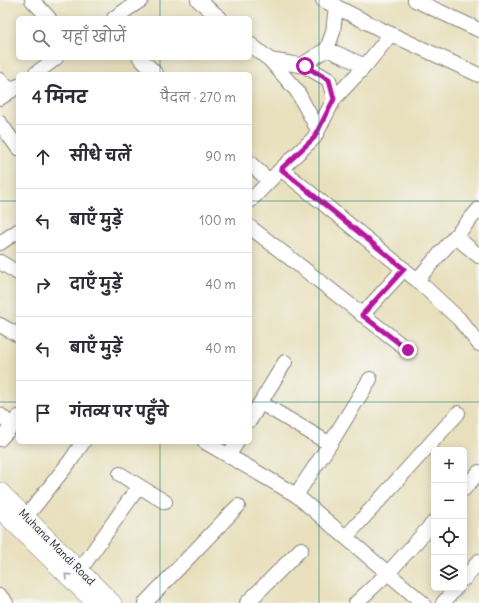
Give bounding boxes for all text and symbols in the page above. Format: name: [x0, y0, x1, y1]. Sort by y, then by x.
search box: [16, 16, 252, 60]
icon: search: [30, 27, 52, 49]
text: यहाँ खोजें: [62, 27, 126, 46]
route start: [296, 57, 314, 75]
text: 4 मिनट: [32, 86, 87, 108]
text: पैदल · 270 m: [160, 89, 236, 106]
icon: ahead: [32, 146, 54, 168]
text: सीधे चलें: [70, 146, 131, 165]
text: 90 m: [205, 148, 236, 165]
icon: left: [32, 210, 54, 232]
text: बाएँ मुड़ें: [70, 210, 122, 229]
text: 100 m: [199, 212, 236, 229]
icon: right: [32, 274, 54, 296]
text: दाएँ मुड़ें: [70, 274, 122, 293]
text: 40 m: [205, 276, 236, 293]
icon: left: [32, 338, 54, 360]
text: बाएँ मुड़ें: [70, 338, 122, 357]
text: 40 m: [205, 340, 236, 357]
route end: [399, 341, 417, 359]
icon: arrive: [32, 402, 54, 424]
text: गंतव्य पर पहुँचे: [70, 402, 168, 421]
map controls: [431, 447, 467, 591]
button: +: [431, 447, 467, 483]
button: −: [431, 483, 467, 519]
street label: Muhana Mandi Road: [16, 506, 98, 588]
button: locate: [431, 519, 467, 555]
button: layers: [431, 555, 467, 591]
one-way arrow: [64, 573, 72, 581]

